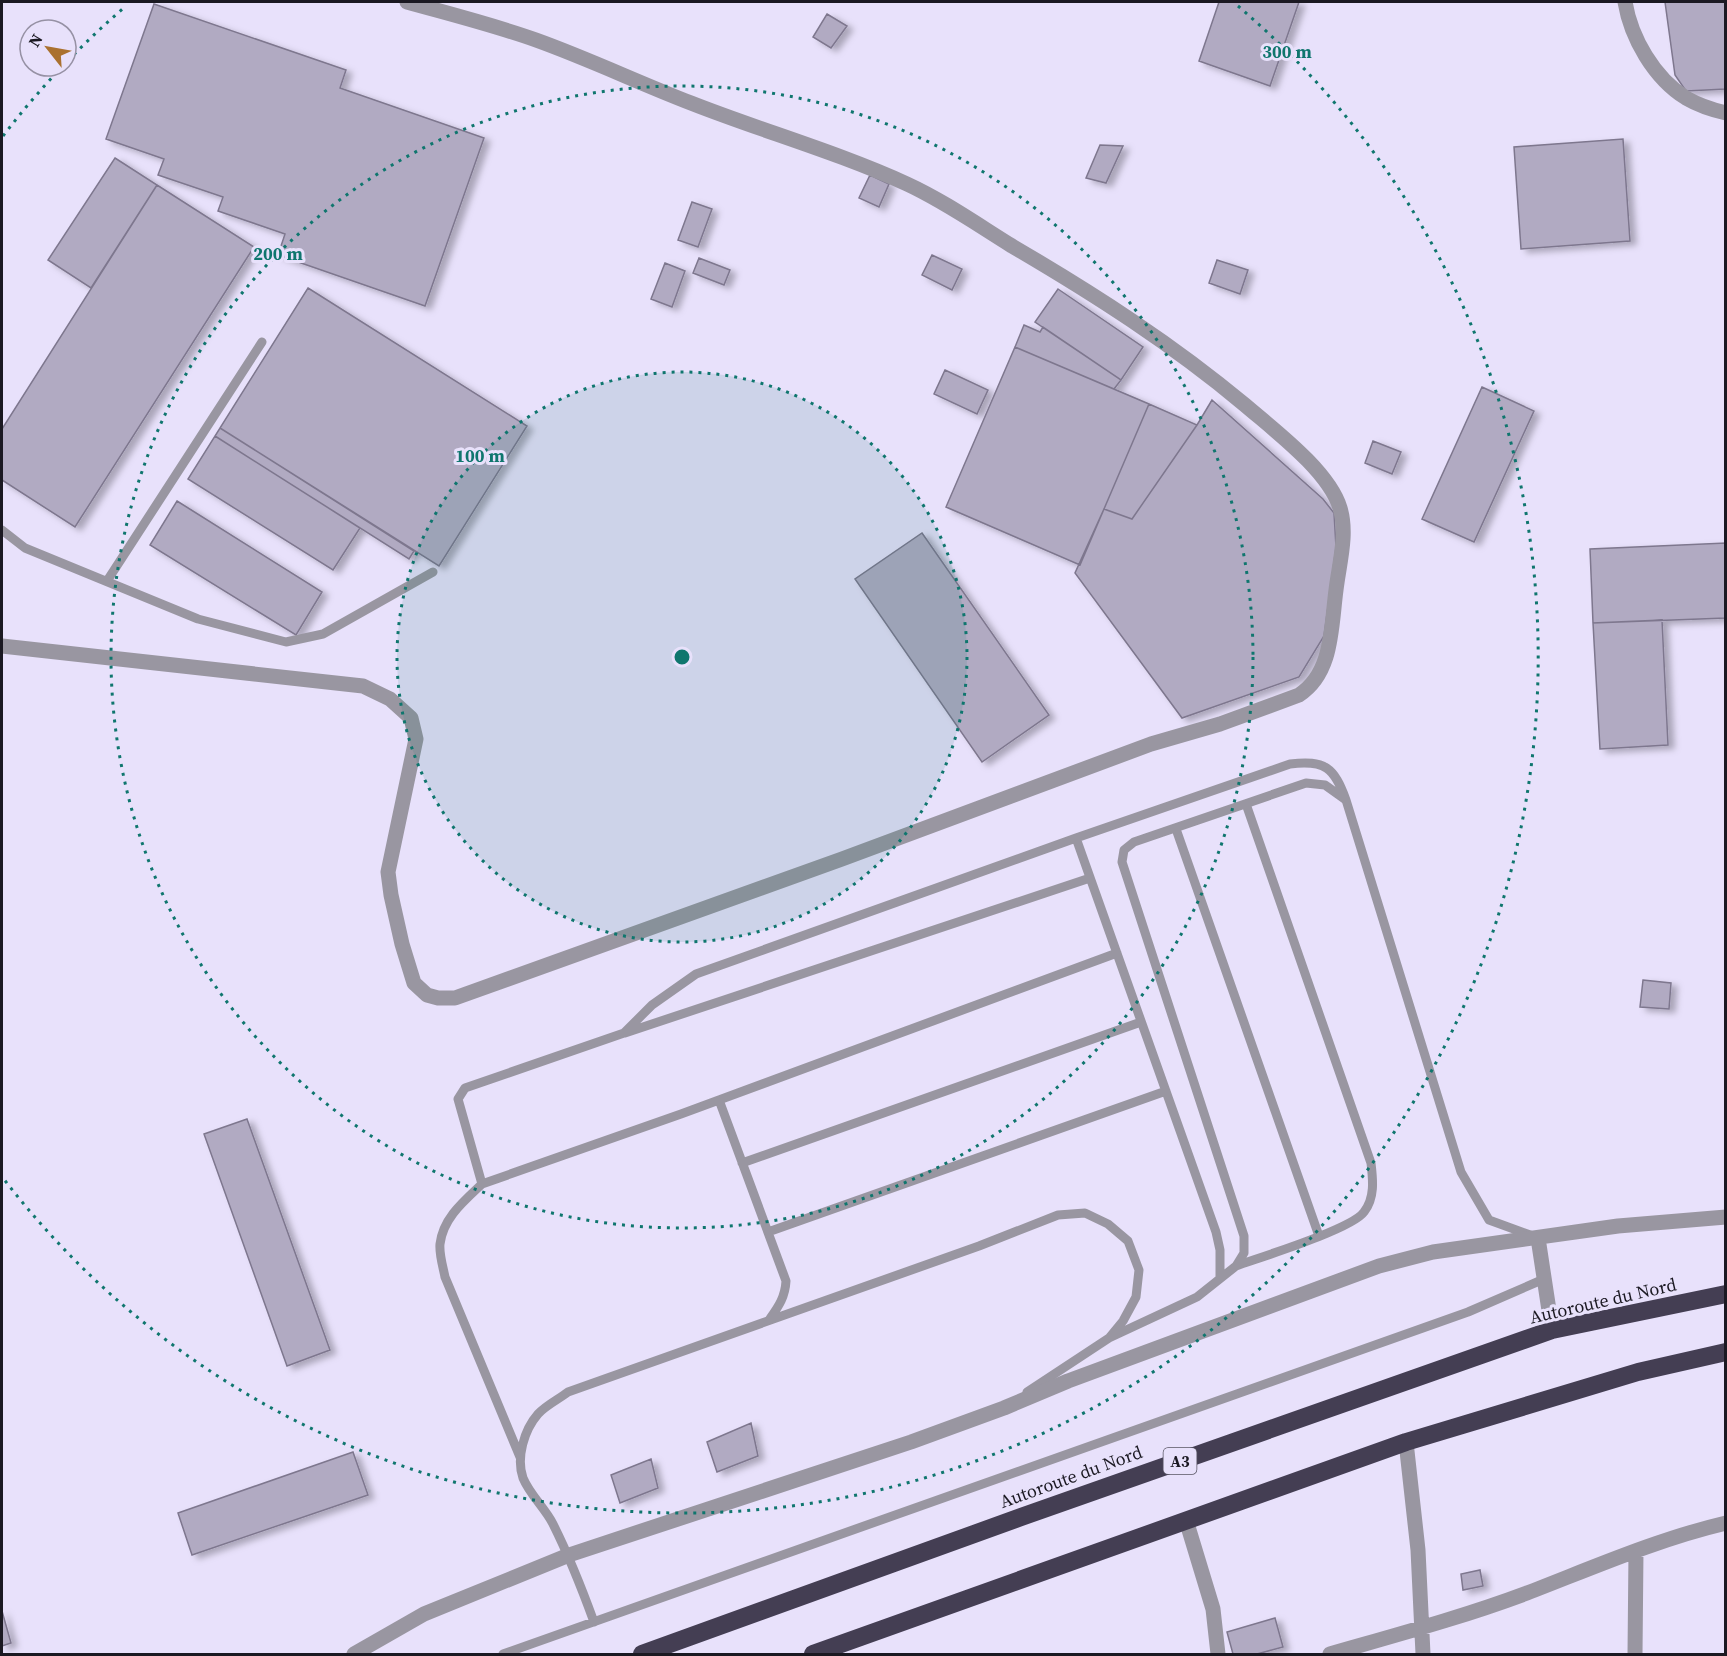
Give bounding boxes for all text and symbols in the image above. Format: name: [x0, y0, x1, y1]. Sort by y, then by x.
north arrow: [18, 18, 78, 78]
text: N: [23, 29, 48, 51]
text: 300 m: [1262, 39, 1312, 64]
text: 200 m: [253, 241, 303, 266]
text: 100 m: [455, 443, 505, 468]
centre of rings: [672, 647, 692, 667]
street label: Autoroute du Nord: [1527, 1271, 1679, 1330]
street label: Autoroute du Nord: [996, 1439, 1146, 1514]
road number: A3: [1164, 1448, 1196, 1474]

